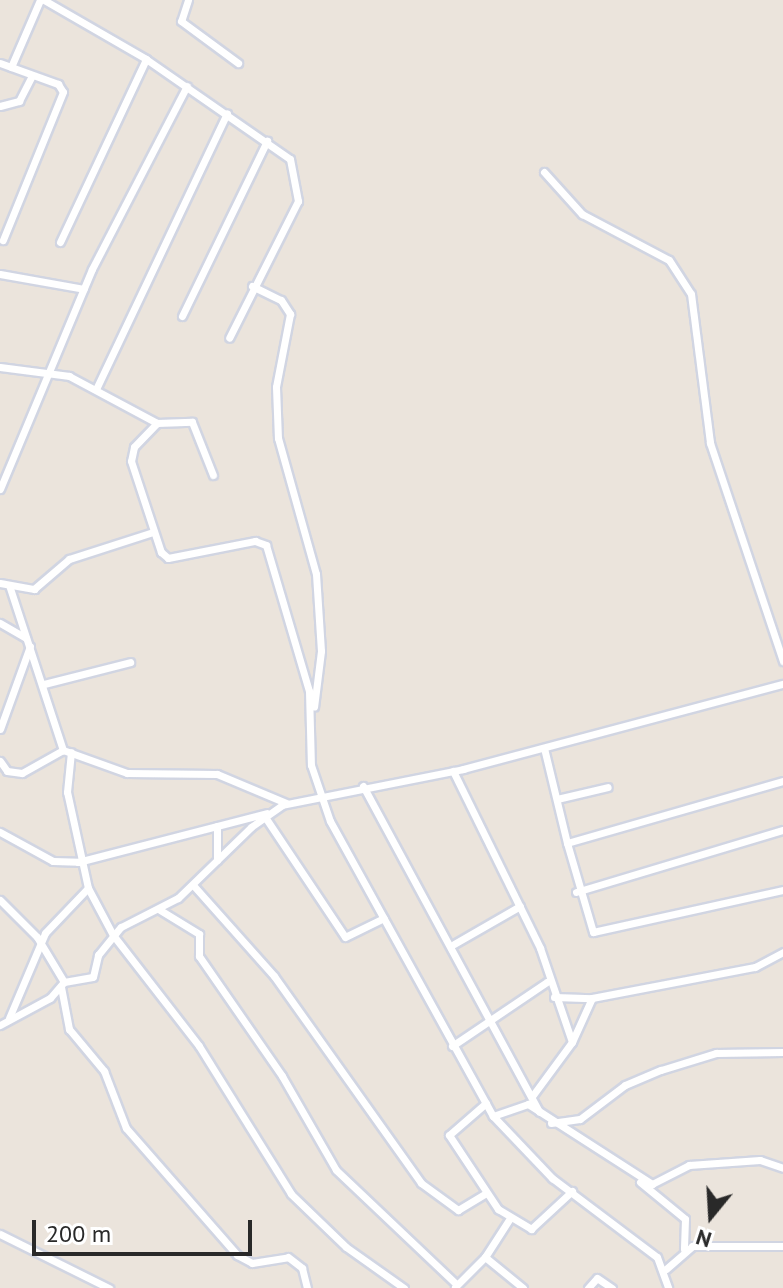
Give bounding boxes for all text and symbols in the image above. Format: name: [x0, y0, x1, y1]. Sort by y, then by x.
north arrow: [671, 1176, 751, 1256]
scale bar: [36, 1204, 256, 1254]
text: 200 m: [46, 1218, 111, 1249]
text: N: [692, 1223, 715, 1254]

